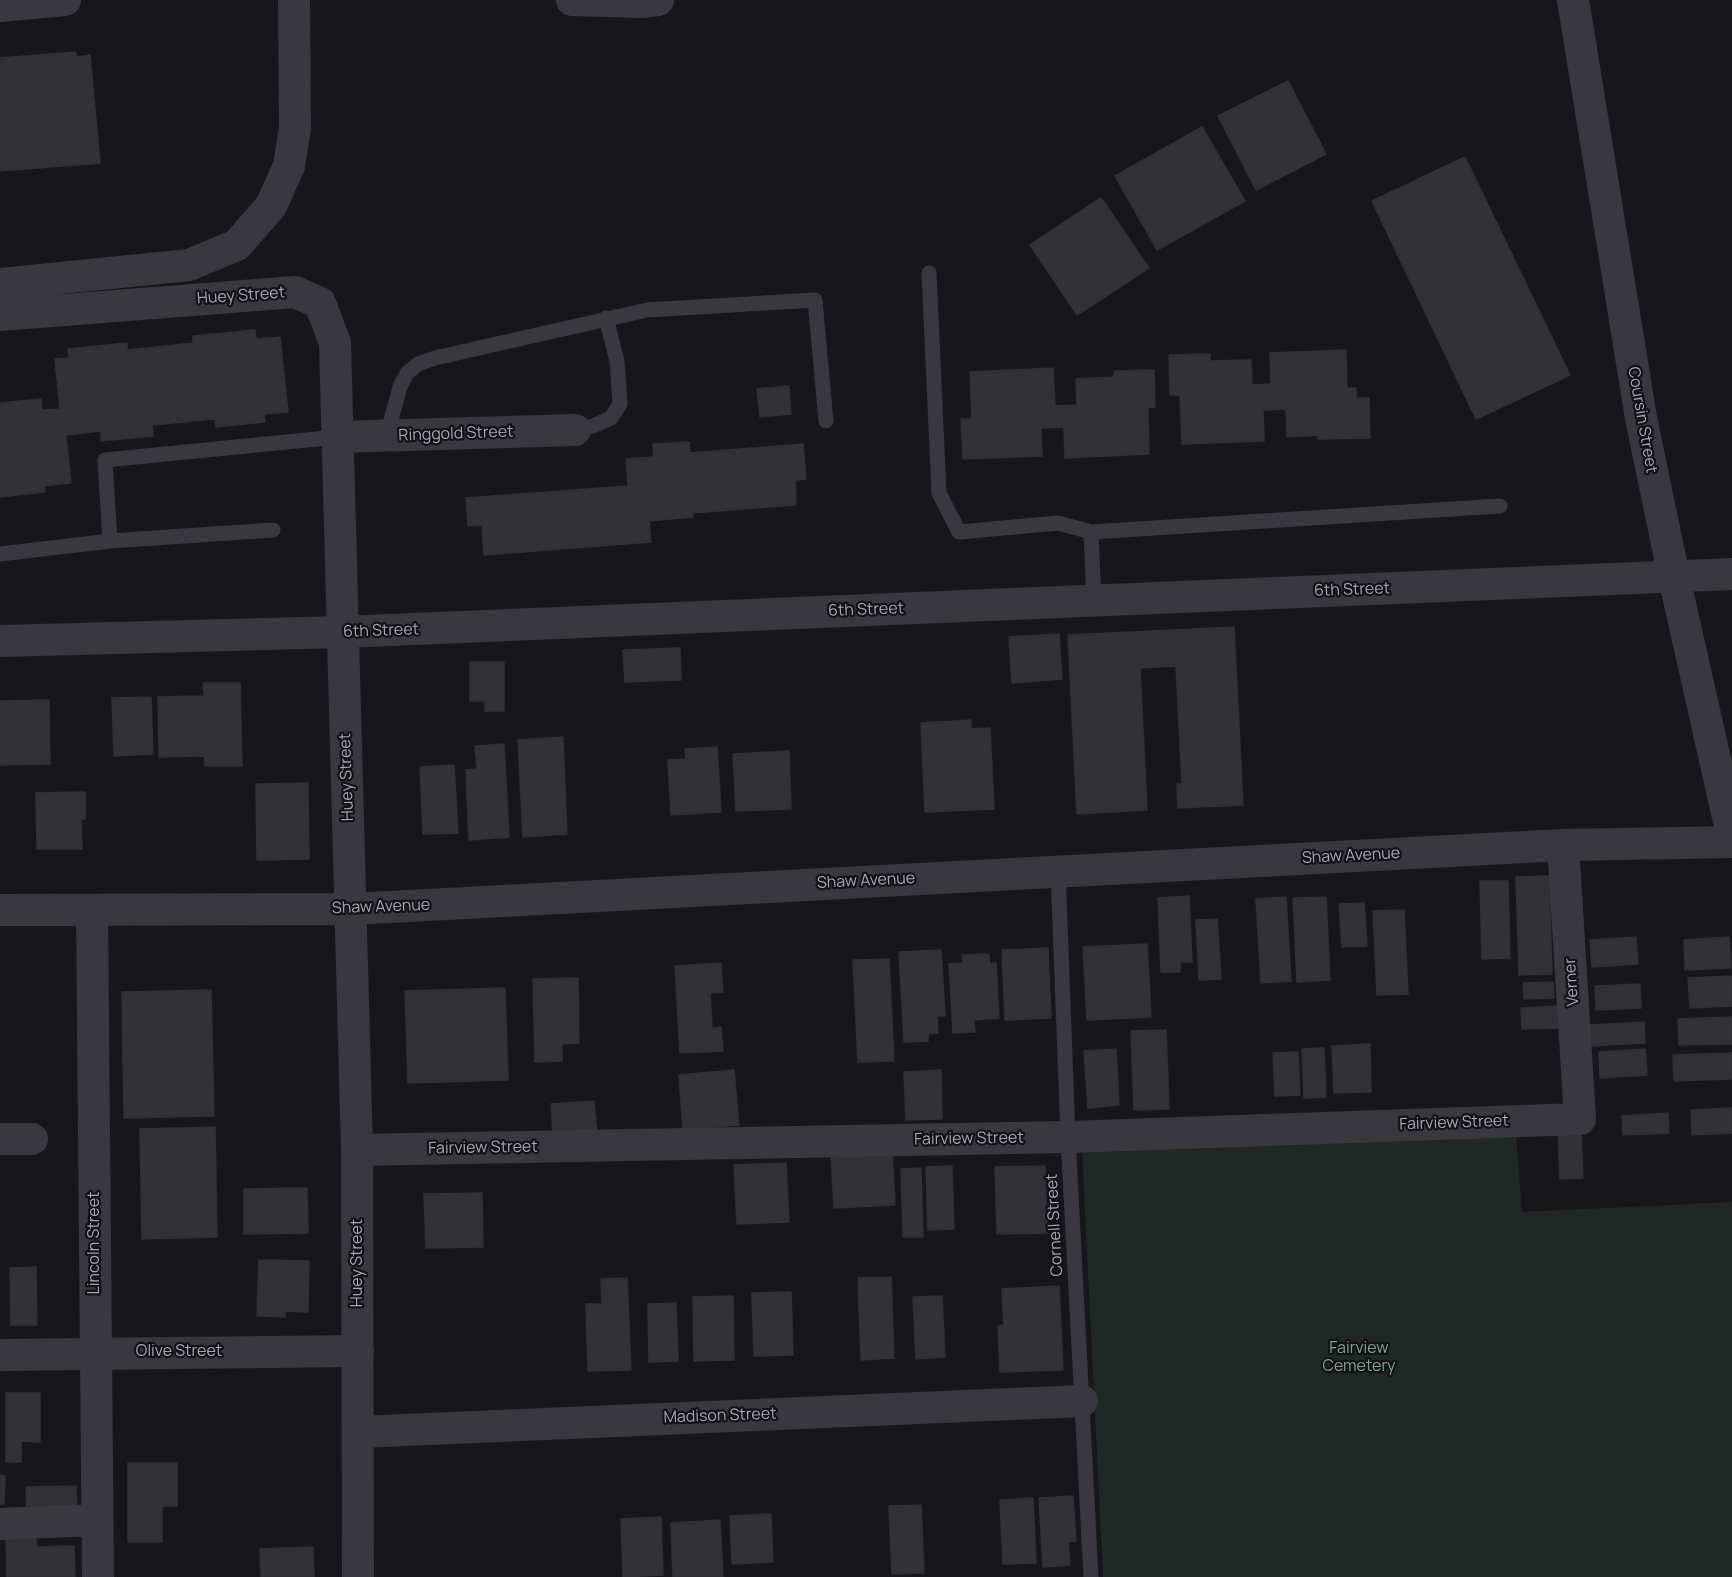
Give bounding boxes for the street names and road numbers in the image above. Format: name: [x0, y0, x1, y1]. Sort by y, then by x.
street label: Huey Street: [196, 283, 286, 309]
street label: Coursin Street: [1623, 365, 1661, 475]
street label: Ringgold Street: [398, 422, 514, 446]
street label: 6th Street: [1314, 579, 1390, 601]
street label: 6th Street: [828, 599, 904, 621]
street label: 6th Street: [343, 620, 419, 642]
street label: Huey Street: [336, 733, 358, 821]
street label: Shaw Avenue: [1301, 844, 1401, 868]
street label: Shaw Avenue: [816, 869, 916, 893]
street label: Shaw Avenue: [332, 896, 430, 918]
street label: Verner: [1561, 957, 1583, 1007]
street label: Fairview Street: [1399, 1111, 1509, 1135]
street label: Fairview Street: [914, 1128, 1024, 1150]
street label: Fairview Street: [428, 1137, 538, 1159]
street label: Cornell Street: [1043, 1173, 1067, 1277]
street label: Lincoln Street: [85, 1192, 105, 1294]
street label: Huey Street: [348, 1219, 368, 1307]
street label: Olive Street: [136, 1342, 222, 1362]
street label: Madison Street: [663, 1404, 777, 1428]

